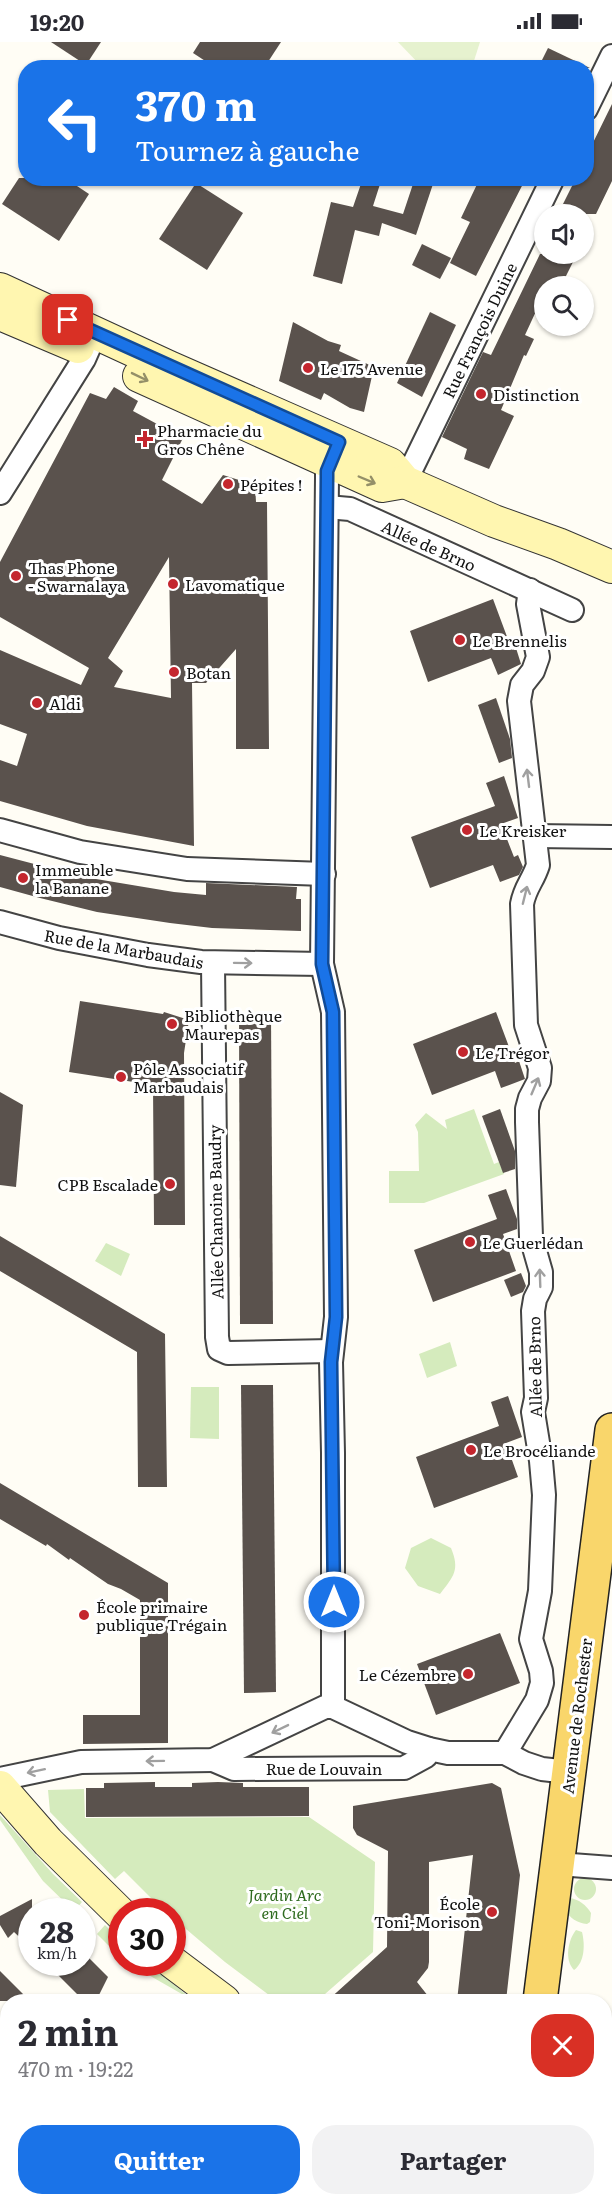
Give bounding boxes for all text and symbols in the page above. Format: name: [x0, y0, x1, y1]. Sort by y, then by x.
text: 19:20: [30, 5, 84, 38]
text: 370 m: [135, 72, 257, 134]
icon: left: [36, 84, 114, 162]
text: Tournez à gauche: [135, 129, 359, 169]
map controls: [534, 204, 594, 336]
button: sound: [534, 204, 594, 264]
street label: Rue François Duine: [436, 258, 522, 402]
button: search: [534, 276, 594, 336]
pin: [42, 294, 93, 345]
icon: arrive: [51, 303, 84, 336]
place label: Le 175 Avenue: [320, 356, 423, 380]
marker: Le 175 Avenue: [301, 361, 315, 375]
one-way arrow: [131, 371, 149, 383]
place label: Distinction: [493, 382, 580, 406]
marker: Distinction: [474, 387, 488, 401]
place label: Pharmacie du Gros Chêne: [157, 418, 262, 460]
marker: Pharmacie du Gros Chêne: [138, 432, 152, 446]
place label: Pépites !: [240, 472, 303, 496]
one-way arrow: [357, 475, 375, 486]
marker: Pépites !: [221, 477, 235, 491]
street label: Allée de Brno: [378, 513, 480, 577]
place label: Thas Phone - Swarnalaya: [28, 555, 126, 597]
marker: Thas Phone - Swarnalaya: [9, 569, 23, 583]
place label: Lavomatique: [185, 572, 285, 596]
marker: Lavomatique: [166, 577, 180, 591]
place label: Le Brennelis: [472, 628, 567, 652]
marker: Le Brennelis: [453, 633, 467, 647]
place label: Botan: [186, 660, 231, 684]
marker: Botan: [167, 665, 181, 679]
place label: Aldi: [49, 691, 81, 715]
marker: Aldi: [30, 696, 44, 710]
one-way arrow: [522, 768, 533, 788]
place label: Le Kreisker: [479, 818, 567, 842]
marker: Le Kreisker: [460, 823, 474, 837]
place label: Immeuble la Banane: [35, 857, 113, 899]
marker: Immeuble la Banane: [16, 871, 30, 885]
one-way arrow: [519, 886, 531, 905]
street label: Rue de la Marbaudais: [42, 922, 206, 974]
one-way arrow: [233, 957, 253, 969]
place label: Bibliothèque Maurepas: [184, 1003, 282, 1045]
marker: Bibliothèque Maurepas: [165, 1017, 179, 1031]
place label: Le Trégor: [475, 1040, 550, 1064]
marker: Le Trégor: [456, 1045, 470, 1059]
place label: Pôle Associatif Marbaudais: [133, 1056, 245, 1098]
marker: Pôle Associatif Marbaudais: [114, 1070, 128, 1084]
one-way arrow: [530, 1078, 541, 1096]
street label: Allée Chanoine Baudry: [201, 1124, 229, 1300]
place label: CPB Escalade: [58, 1172, 158, 1196]
marker: CPB Escalade: [163, 1177, 177, 1191]
place label: Le Guerlédan: [482, 1230, 584, 1254]
marker: Le Guerlédan: [463, 1235, 477, 1249]
one-way arrow: [534, 1269, 546, 1288]
street label: Allée de Brno: [521, 1316, 547, 1418]
place label: Le Brocéliande: [483, 1438, 596, 1462]
marker: Le Brocéliande: [464, 1443, 478, 1457]
position arrow: [302, 1570, 366, 1634]
place label: École primaire publique Trégain: [96, 1594, 228, 1636]
marker: École primaire publique Trégain: [77, 1608, 91, 1622]
street label: Avenue de Rochester: [555, 1636, 598, 1795]
place label: Le Cézembre: [359, 1662, 456, 1686]
marker: Le Cézembre: [461, 1667, 475, 1681]
one-way arrow: [271, 1724, 289, 1736]
one-way arrow: [145, 1755, 165, 1767]
street label: Rue de Louvain: [266, 1756, 383, 1780]
one-way arrow: [27, 1766, 46, 1777]
park label: Jardin Arc en Ciel: [248, 1882, 322, 1924]
place label: École Toni-Morison: [374, 1891, 480, 1933]
speed limit sign: 30: [108, 1898, 186, 1976]
marker: École Toni-Morison: [485, 1905, 499, 1919]
text: 28: [40, 1908, 74, 1952]
text: km/h: [37, 1941, 77, 1964]
text: 2 min: [18, 2004, 119, 2057]
button: close: [531, 2014, 594, 2077]
text: 470 m · 19:22: [18, 2053, 133, 2083]
button: Quitter: [18, 2125, 300, 2194]
button: Partager: [312, 2125, 594, 2194]

